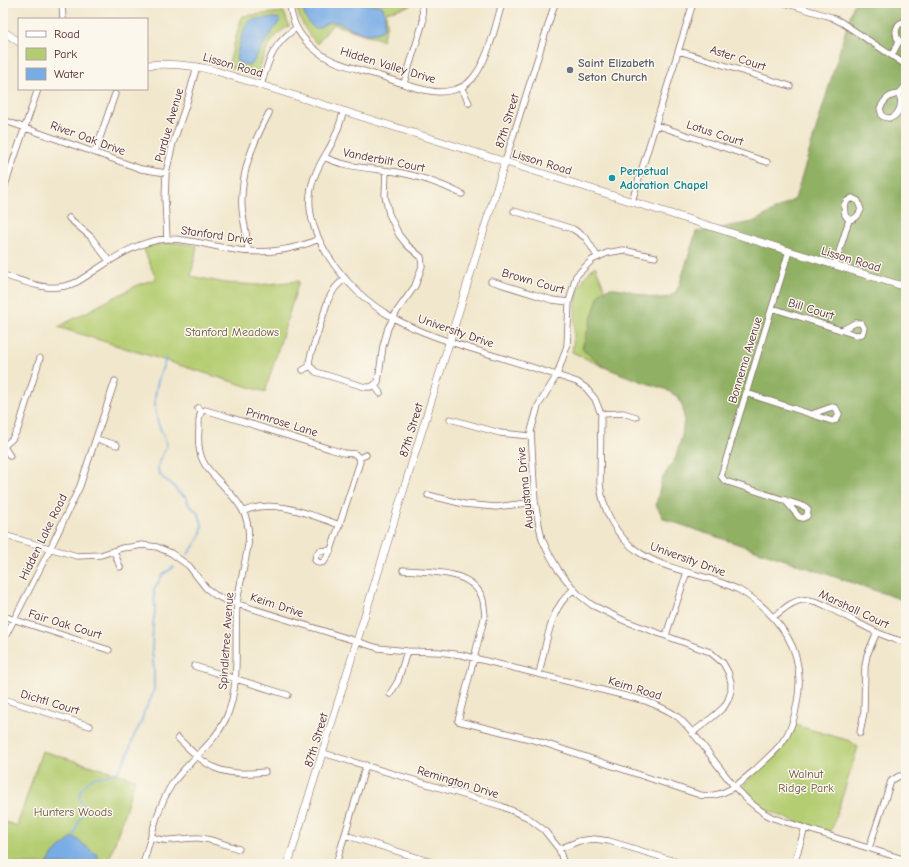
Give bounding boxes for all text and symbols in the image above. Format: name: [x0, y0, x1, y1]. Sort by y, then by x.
legend: [18, 18, 148, 90]
text: Road: [54, 27, 80, 41]
street label: Aster Court: [708, 42, 768, 74]
street label: Hidden Valley Drive: [339, 44, 437, 86]
text: Park: [54, 47, 77, 61]
street label: Lisson Road: [201, 50, 265, 80]
place label: Saint Elizabeth Seton Church: [578, 56, 655, 84]
marker: Saint Elizabeth Seton Church: [565, 65, 575, 75]
text: Water: [54, 67, 84, 81]
street label: Purdue Avenue: [152, 86, 186, 164]
street label: 87th Street: [492, 92, 522, 150]
street label: Lotus Court: [685, 117, 746, 149]
street label: River Oak Drive: [48, 118, 128, 158]
street label: Vanderbilt Court: [342, 145, 427, 175]
street label: Lisson Road: [511, 146, 573, 178]
place label: Perpetual Adoration Chapel: [620, 164, 708, 192]
marker: Perpetual Adoration Chapel: [607, 173, 617, 183]
street label: Stanford Drive: [180, 223, 254, 247]
street label: Lisson Road: [820, 243, 882, 275]
street label: Brown Court: [500, 265, 566, 297]
street label: Bill Court: [786, 295, 836, 323]
street label: University Drive: [416, 311, 496, 351]
street label: Bonnema Avenue: [725, 315, 765, 405]
park label: Stanford Meadows: [185, 325, 279, 339]
street label: 87th Street: [396, 401, 426, 459]
street label: Primrose Lane: [244, 404, 320, 440]
street label: Augustana Drive: [514, 446, 536, 530]
street label: Hidden Lake Road: [16, 492, 70, 582]
street label: University Drive: [648, 539, 728, 579]
street label: Marshall Court: [817, 587, 892, 632]
street label: Keim Drive: [249, 590, 305, 620]
street label: Spindletree Avenue: [216, 592, 236, 690]
street label: Fair Oak Court: [27, 606, 104, 642]
street label: Keim Road: [607, 673, 663, 703]
street label: Dichtl Court: [19, 686, 82, 718]
street label: 87th Street: [301, 711, 331, 769]
street label: Remington Drive: [416, 763, 500, 801]
park label: Walnut Ridge Park: [778, 767, 834, 795]
park label: Hunters Woods: [34, 805, 112, 819]

